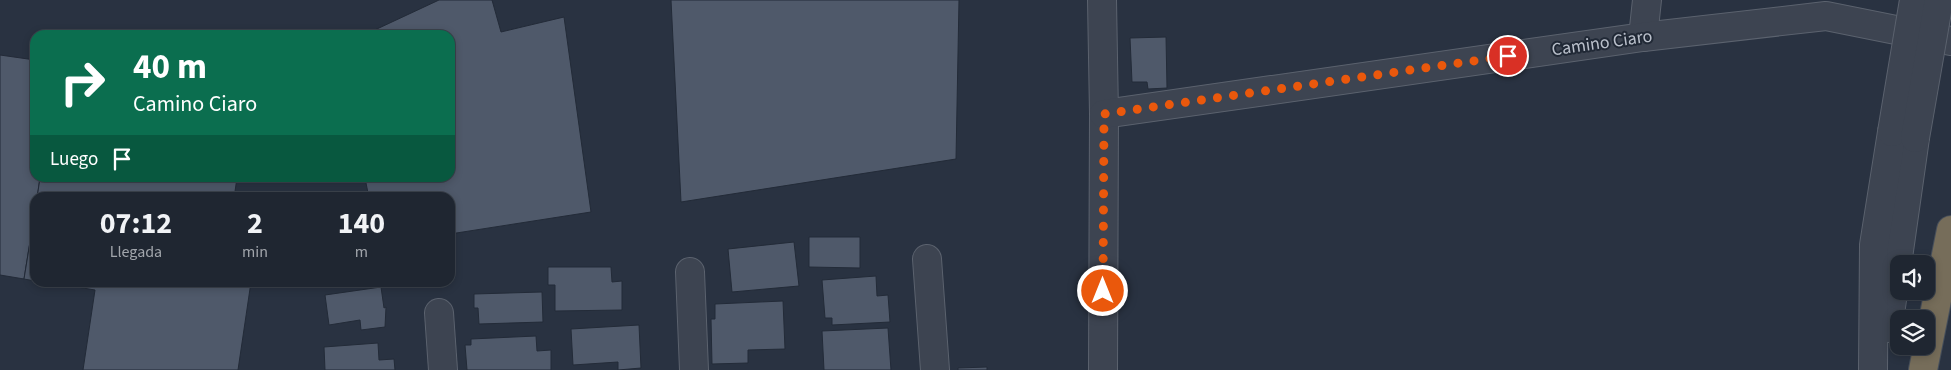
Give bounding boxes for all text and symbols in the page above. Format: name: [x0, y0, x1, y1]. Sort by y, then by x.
street label: Camino Ciaro: [1550, 24, 1654, 62]
pin: [1487, 35, 1529, 77]
text: 40 m: [133, 42, 207, 92]
icon: arrive: [1494, 42, 1522, 70]
icon: right: [50, 50, 115, 115]
text: Camino Ciaro: [133, 88, 257, 120]
icon: arrive: [108, 145, 136, 173]
text: Luego: [50, 146, 98, 173]
text: 07:12: [100, 202, 172, 245]
text: 2: [247, 202, 263, 245]
text: 140: [338, 202, 385, 245]
text: Llegada: [110, 241, 162, 263]
text: min: [242, 241, 268, 263]
text: m: [355, 241, 368, 263]
map controls: [1890, 255, 1935, 355]
button: sound: [1890, 255, 1935, 300]
position arrow: [1076, 264, 1128, 316]
button: layers: [1890, 310, 1935, 355]

